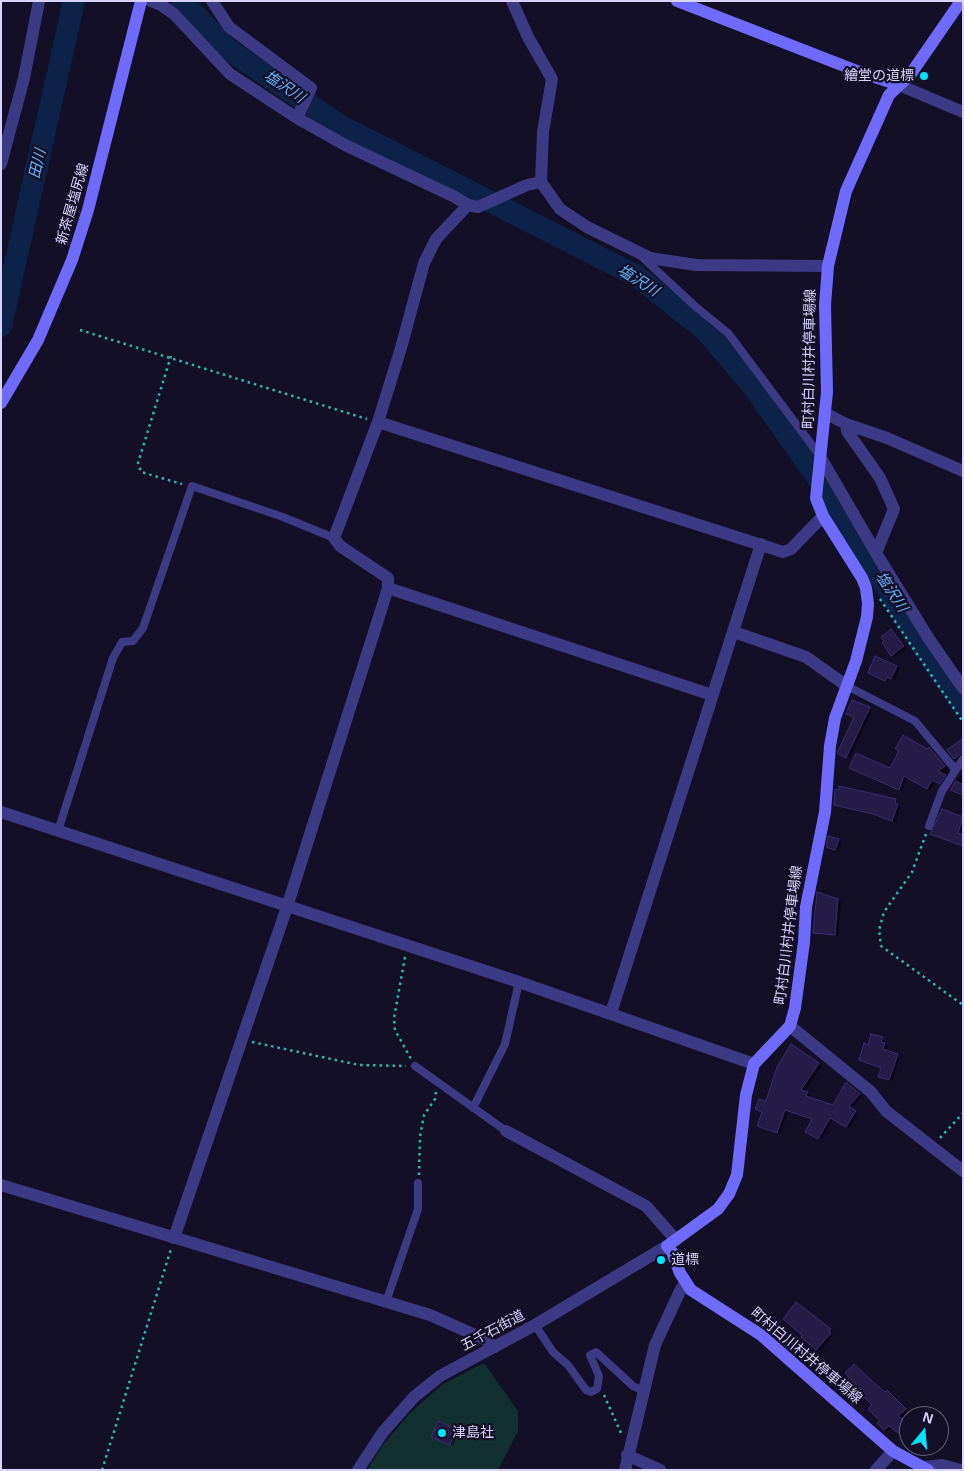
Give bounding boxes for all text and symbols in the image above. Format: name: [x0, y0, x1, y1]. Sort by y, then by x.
water label: 塩沢川: [260, 67, 308, 107]
place label: 繪堂の道標: [844, 68, 914, 84]
marker: 繪堂の道標: [918, 70, 930, 82]
water label: 田川: [26, 147, 50, 181]
street label: 新茶屋塩尻線: [53, 161, 93, 247]
water label: 塩沢川: [614, 261, 662, 301]
street label: 町村白川村井停車場線: [800, 289, 820, 429]
water label: 塩沢川: [871, 568, 911, 616]
street label: 町村白川村井停車場線: [772, 864, 806, 1006]
place label: 道標: [671, 1252, 699, 1268]
marker: 道標: [655, 1254, 667, 1266]
street label: 町村白川村井停車場線: [747, 1305, 865, 1407]
street label: 五千石街道: [458, 1307, 528, 1355]
north arrow: [899, 1406, 949, 1456]
text: N: [921, 1408, 935, 1427]
place label: 津島社: [452, 1425, 494, 1441]
marker: 津島社: [436, 1427, 448, 1439]

